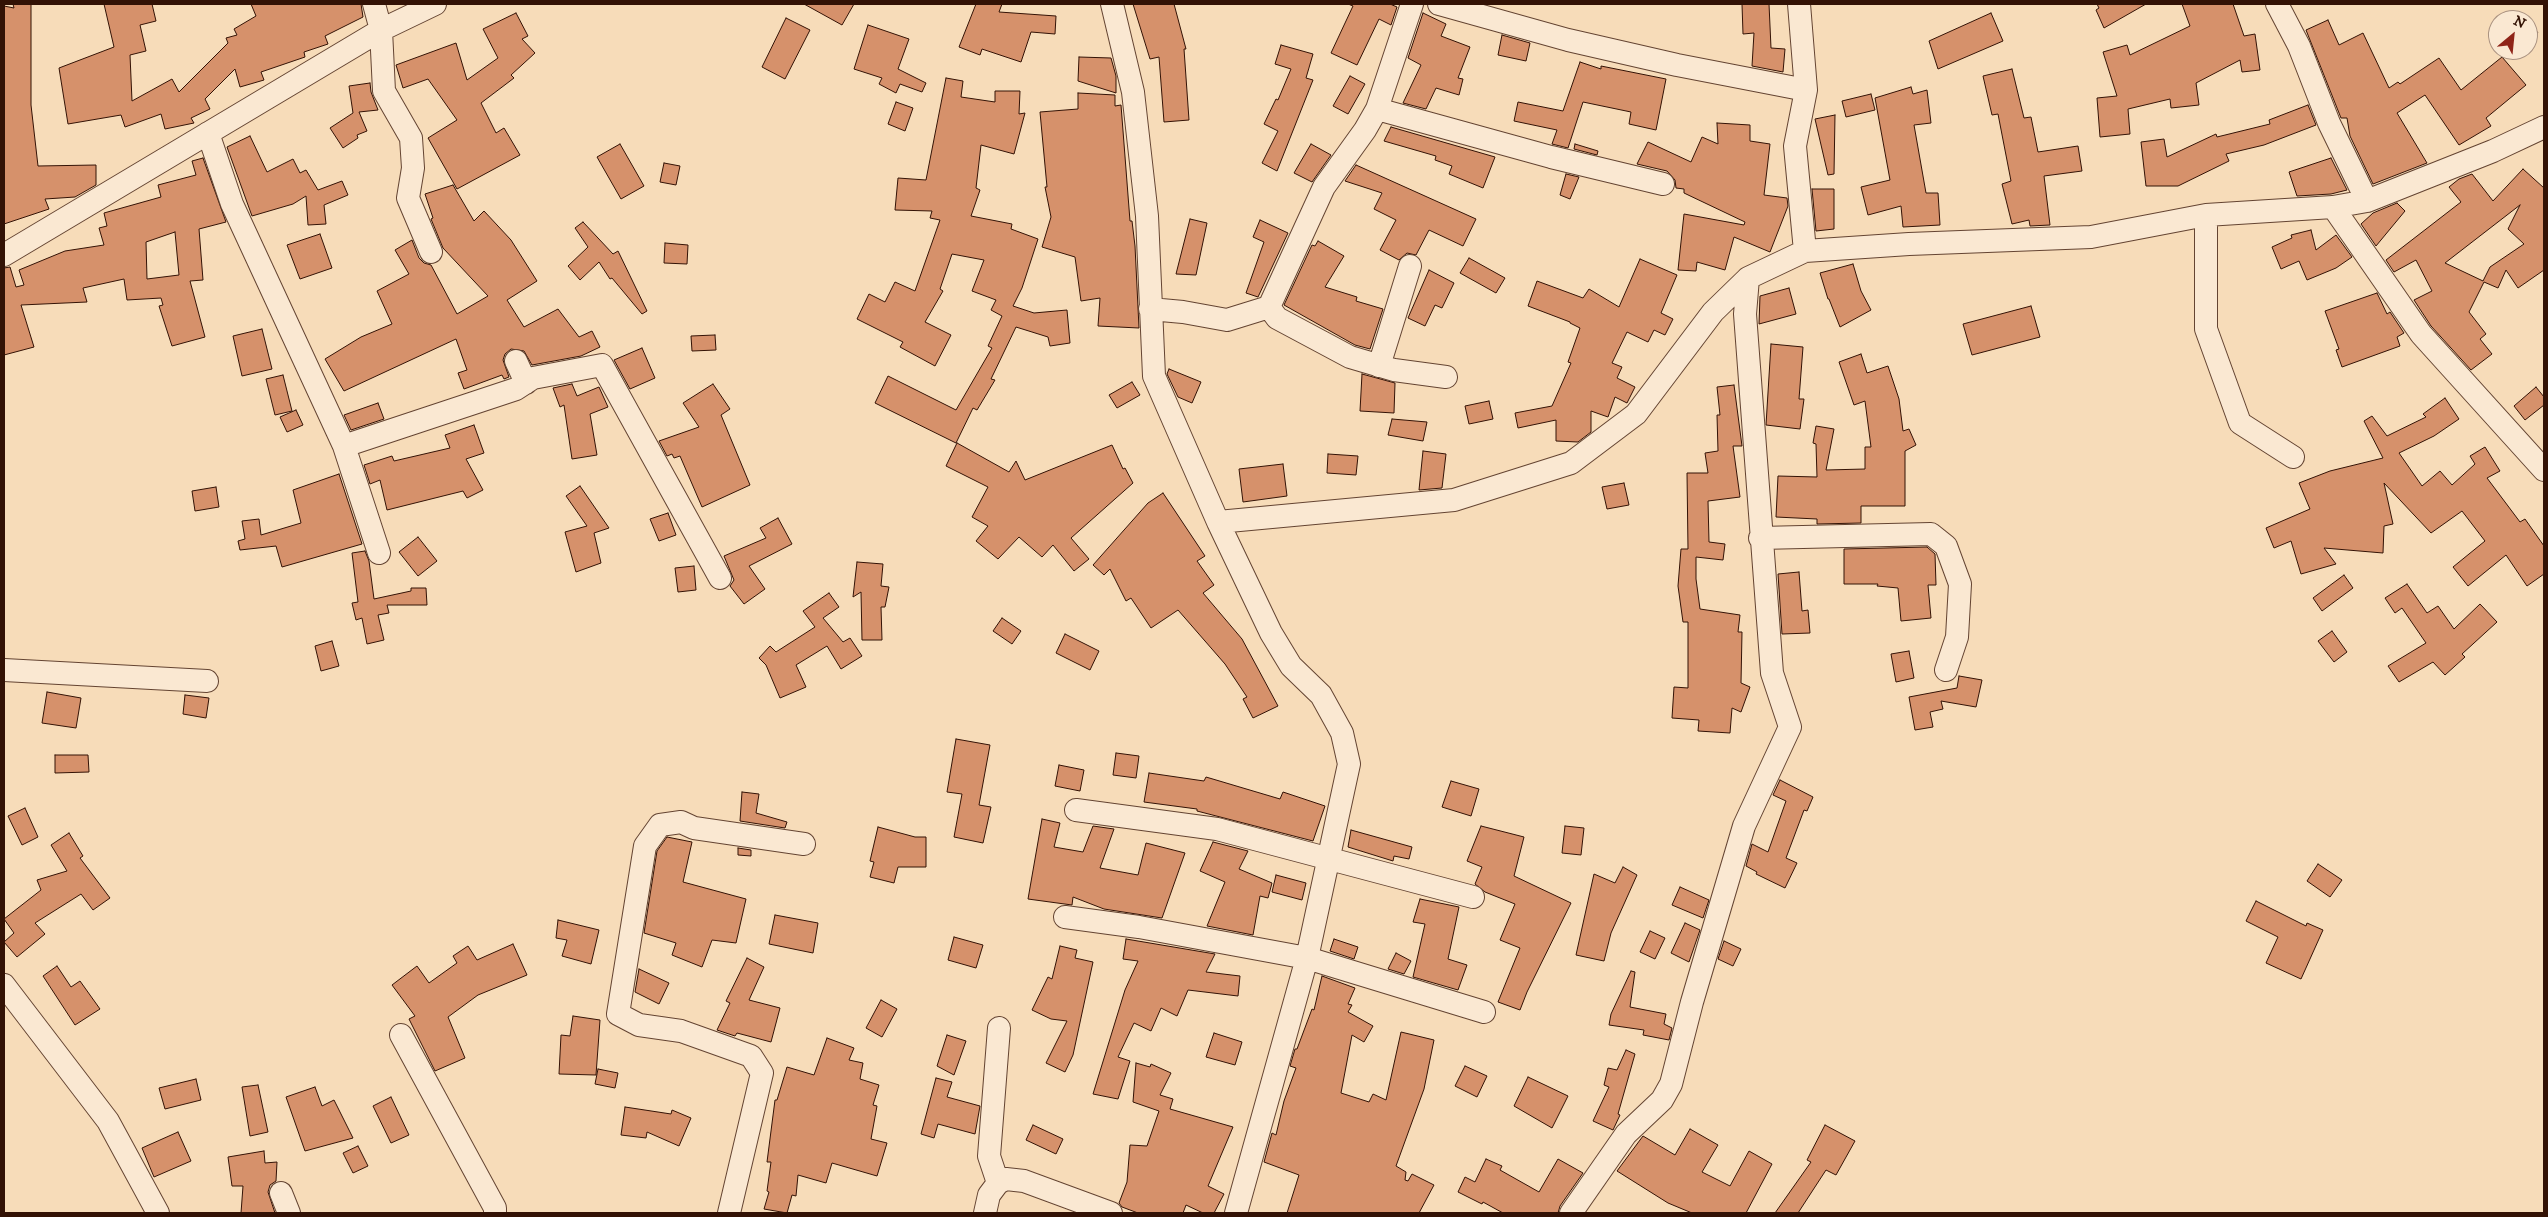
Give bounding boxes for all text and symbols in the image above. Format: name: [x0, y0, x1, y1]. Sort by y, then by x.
north arrow: [2488, 10, 2538, 60]
text: N: [2510, 12, 2529, 33]

